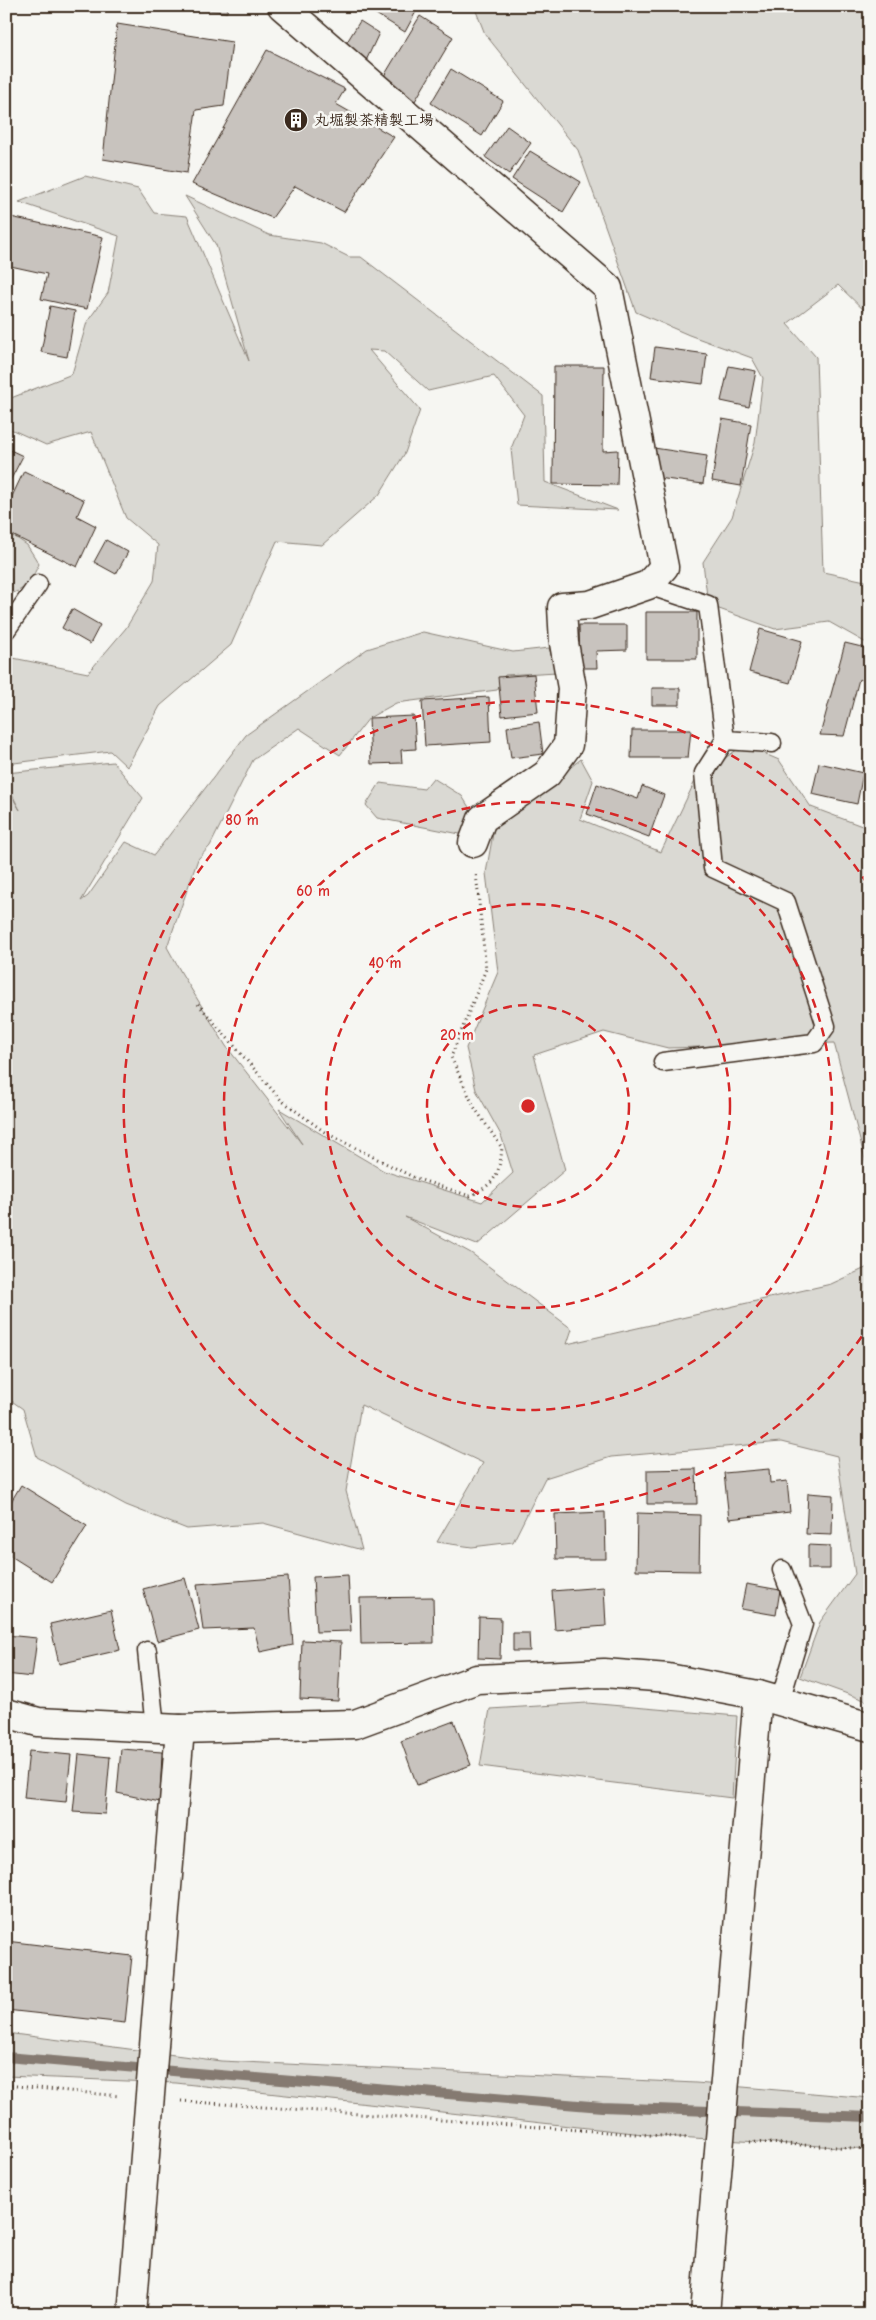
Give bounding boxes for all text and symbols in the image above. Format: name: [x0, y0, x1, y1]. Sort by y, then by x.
building icon: 丸堀製茶精製工場: [283, 107, 309, 133]
place label: 丸堀製茶精製工場: [314, 111, 434, 129]
text: 80 m: [225, 811, 259, 829]
text: 60 m: [296, 882, 330, 900]
text: 40 m: [369, 954, 402, 972]
text: 20 m: [440, 1026, 474, 1044]
centre of rings: [519, 1097, 537, 1115]

